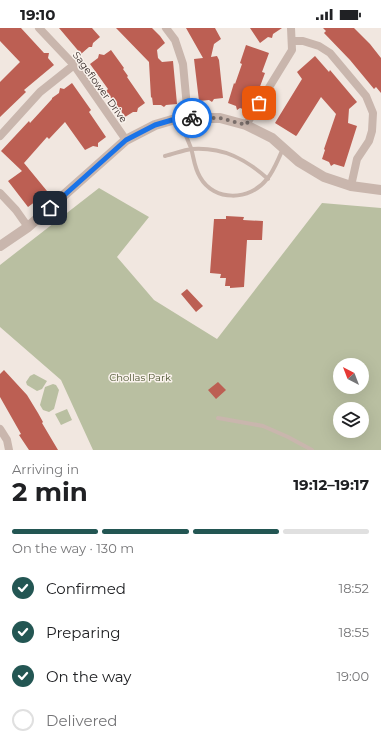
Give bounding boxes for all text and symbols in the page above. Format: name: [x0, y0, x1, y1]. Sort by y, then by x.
text: 19:10: [20, 5, 55, 24]
street label: Sageflower Drive: [70, 49, 130, 125]
pin: [242, 86, 276, 120]
icon: bag: [248, 92, 270, 114]
courier: [172, 98, 212, 138]
icon: bike: [181, 107, 203, 129]
pin: [33, 191, 67, 225]
icon: home: [39, 197, 61, 219]
north arrow: [333, 358, 369, 394]
map controls: [333, 358, 369, 438]
park label: Chollas Park: [109, 371, 171, 384]
button: layers: [333, 402, 369, 438]
text: Arriving in: [12, 461, 79, 477]
text: 19:12–19:17: [293, 475, 369, 494]
text: 2 min: [12, 476, 88, 508]
text: On the way · 130 m: [12, 540, 134, 556]
icon: check: [12, 577, 34, 599]
text: Confirmed: [46, 579, 126, 598]
text: 18:52: [339, 580, 369, 596]
icon: check: [12, 621, 34, 643]
text: Preparing: [46, 623, 121, 642]
text: 18:55: [339, 624, 369, 640]
icon: check: [12, 665, 34, 687]
text: On the way: [46, 667, 131, 686]
text: 19:00: [336, 668, 369, 684]
text: Delivered: [46, 711, 118, 730]

